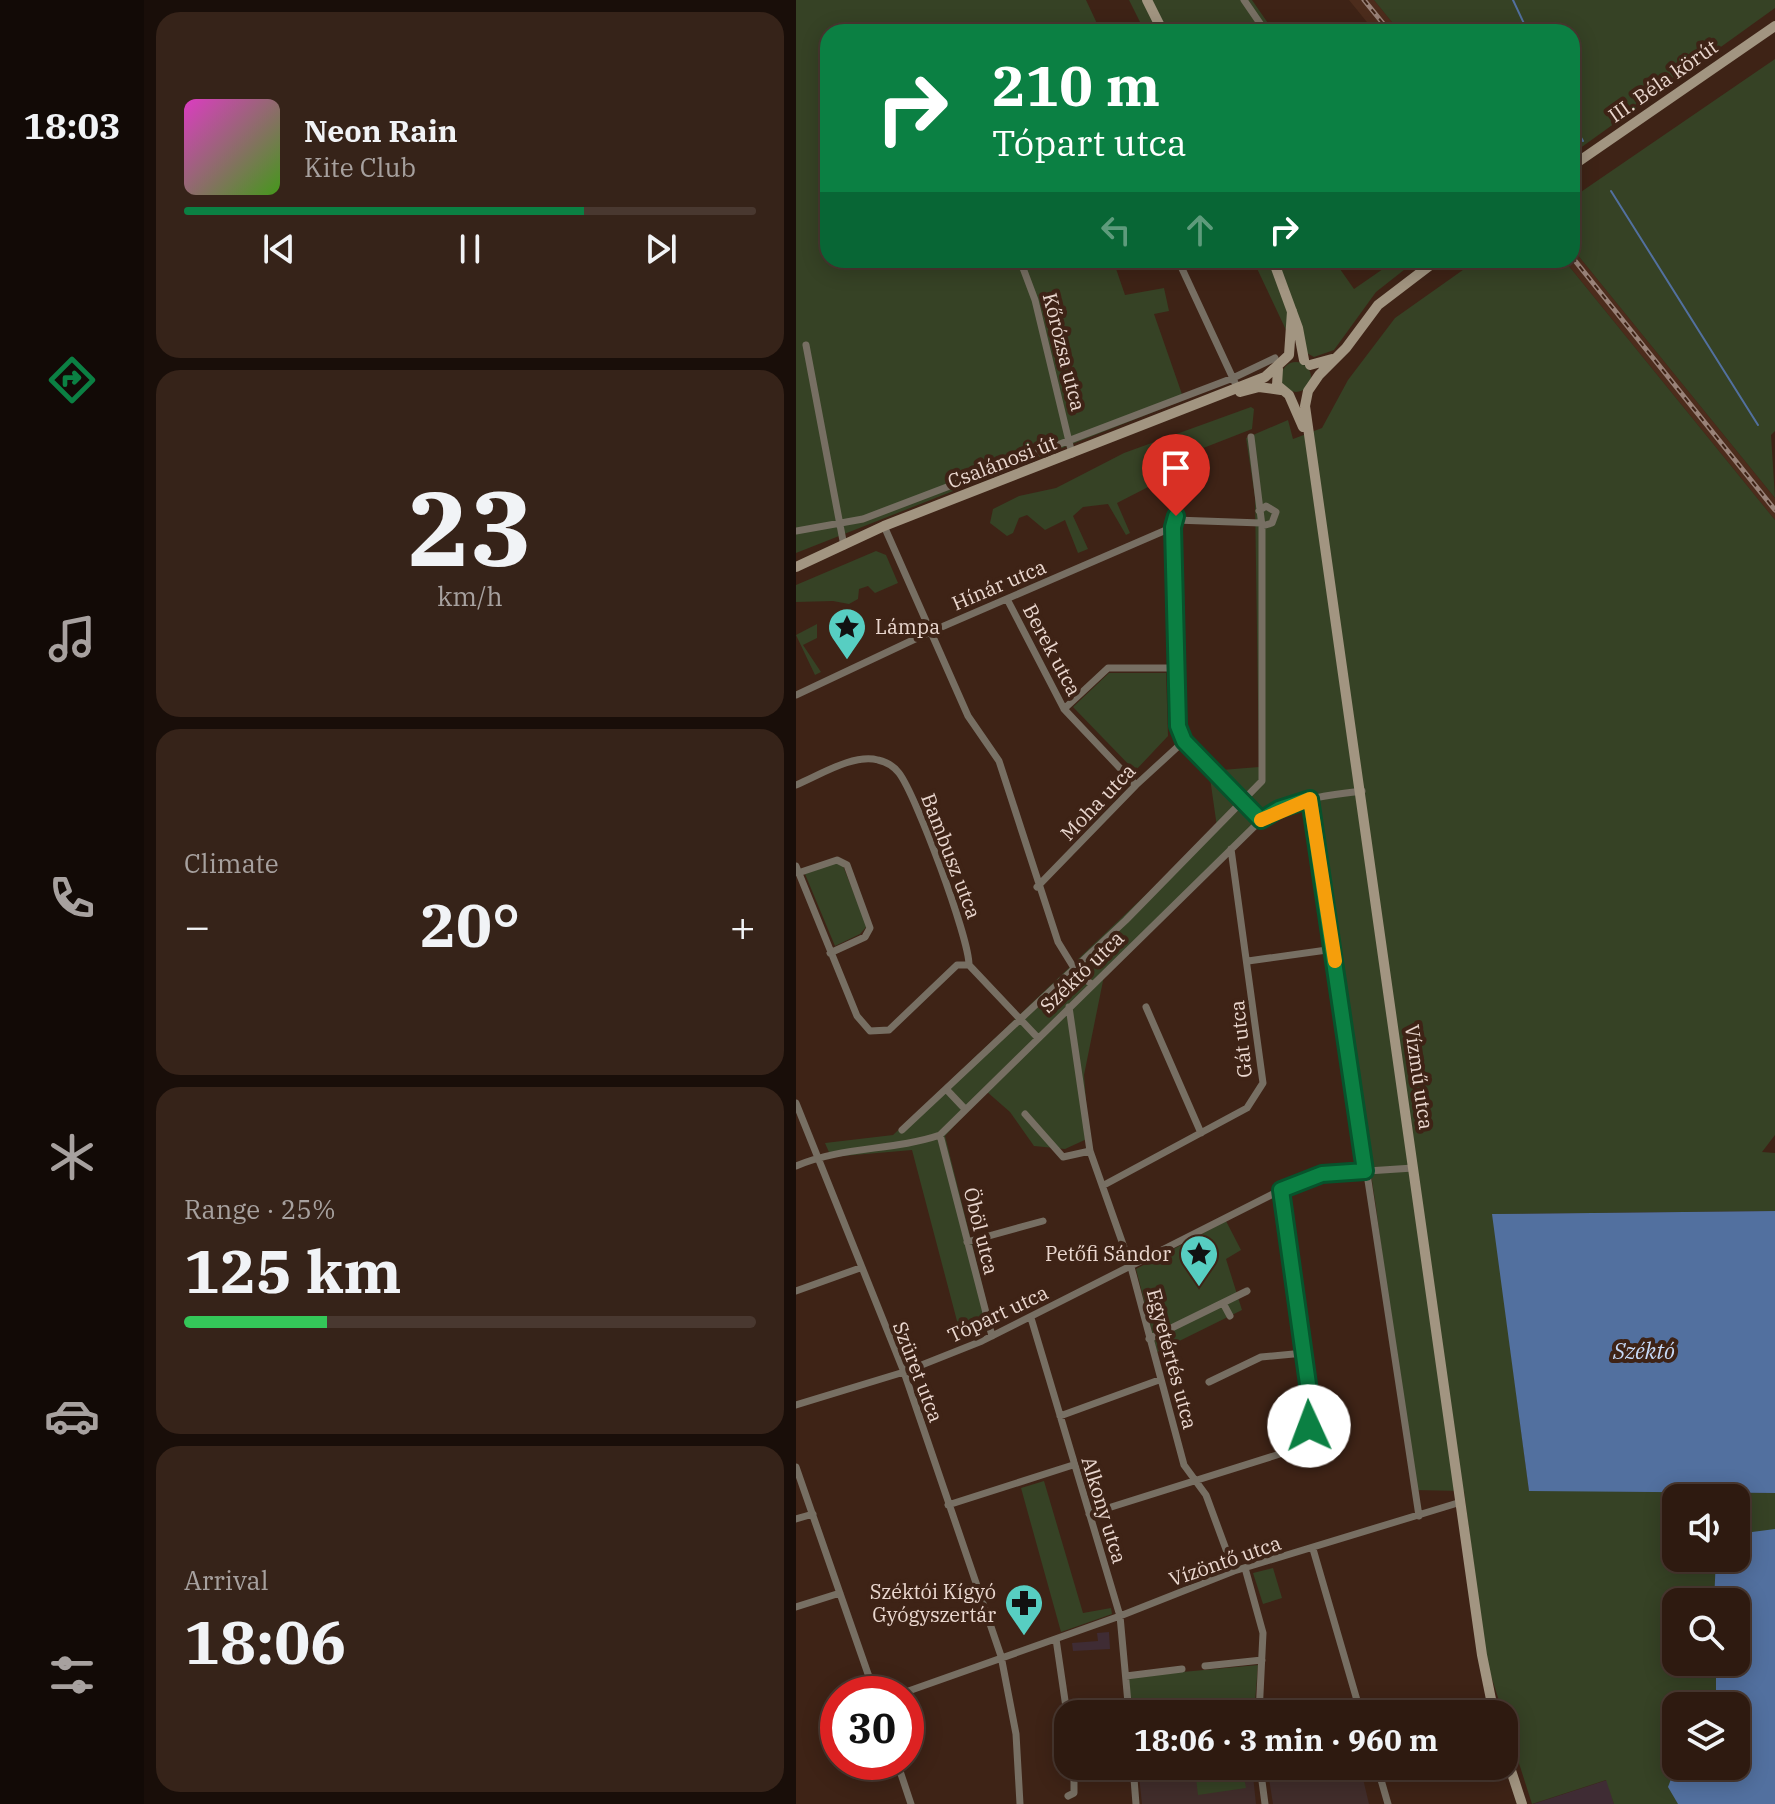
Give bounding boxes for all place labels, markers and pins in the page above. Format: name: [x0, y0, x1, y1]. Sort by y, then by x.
pin: [1142, 434, 1210, 516]
place icon: Lámpa: [826, 606, 868, 661]
place label: Lámpa: [875, 613, 940, 640]
place icon: Petőfi Sándor: [1178, 1233, 1220, 1288]
place label: Petőfi Sándor: [1045, 1240, 1171, 1267]
place label: Széktói Kígyó Gyógyszertár: [870, 1578, 996, 1628]
pharmacy icon: Széktói Kígyó Gyógyszertár: [1003, 1582, 1045, 1637]

